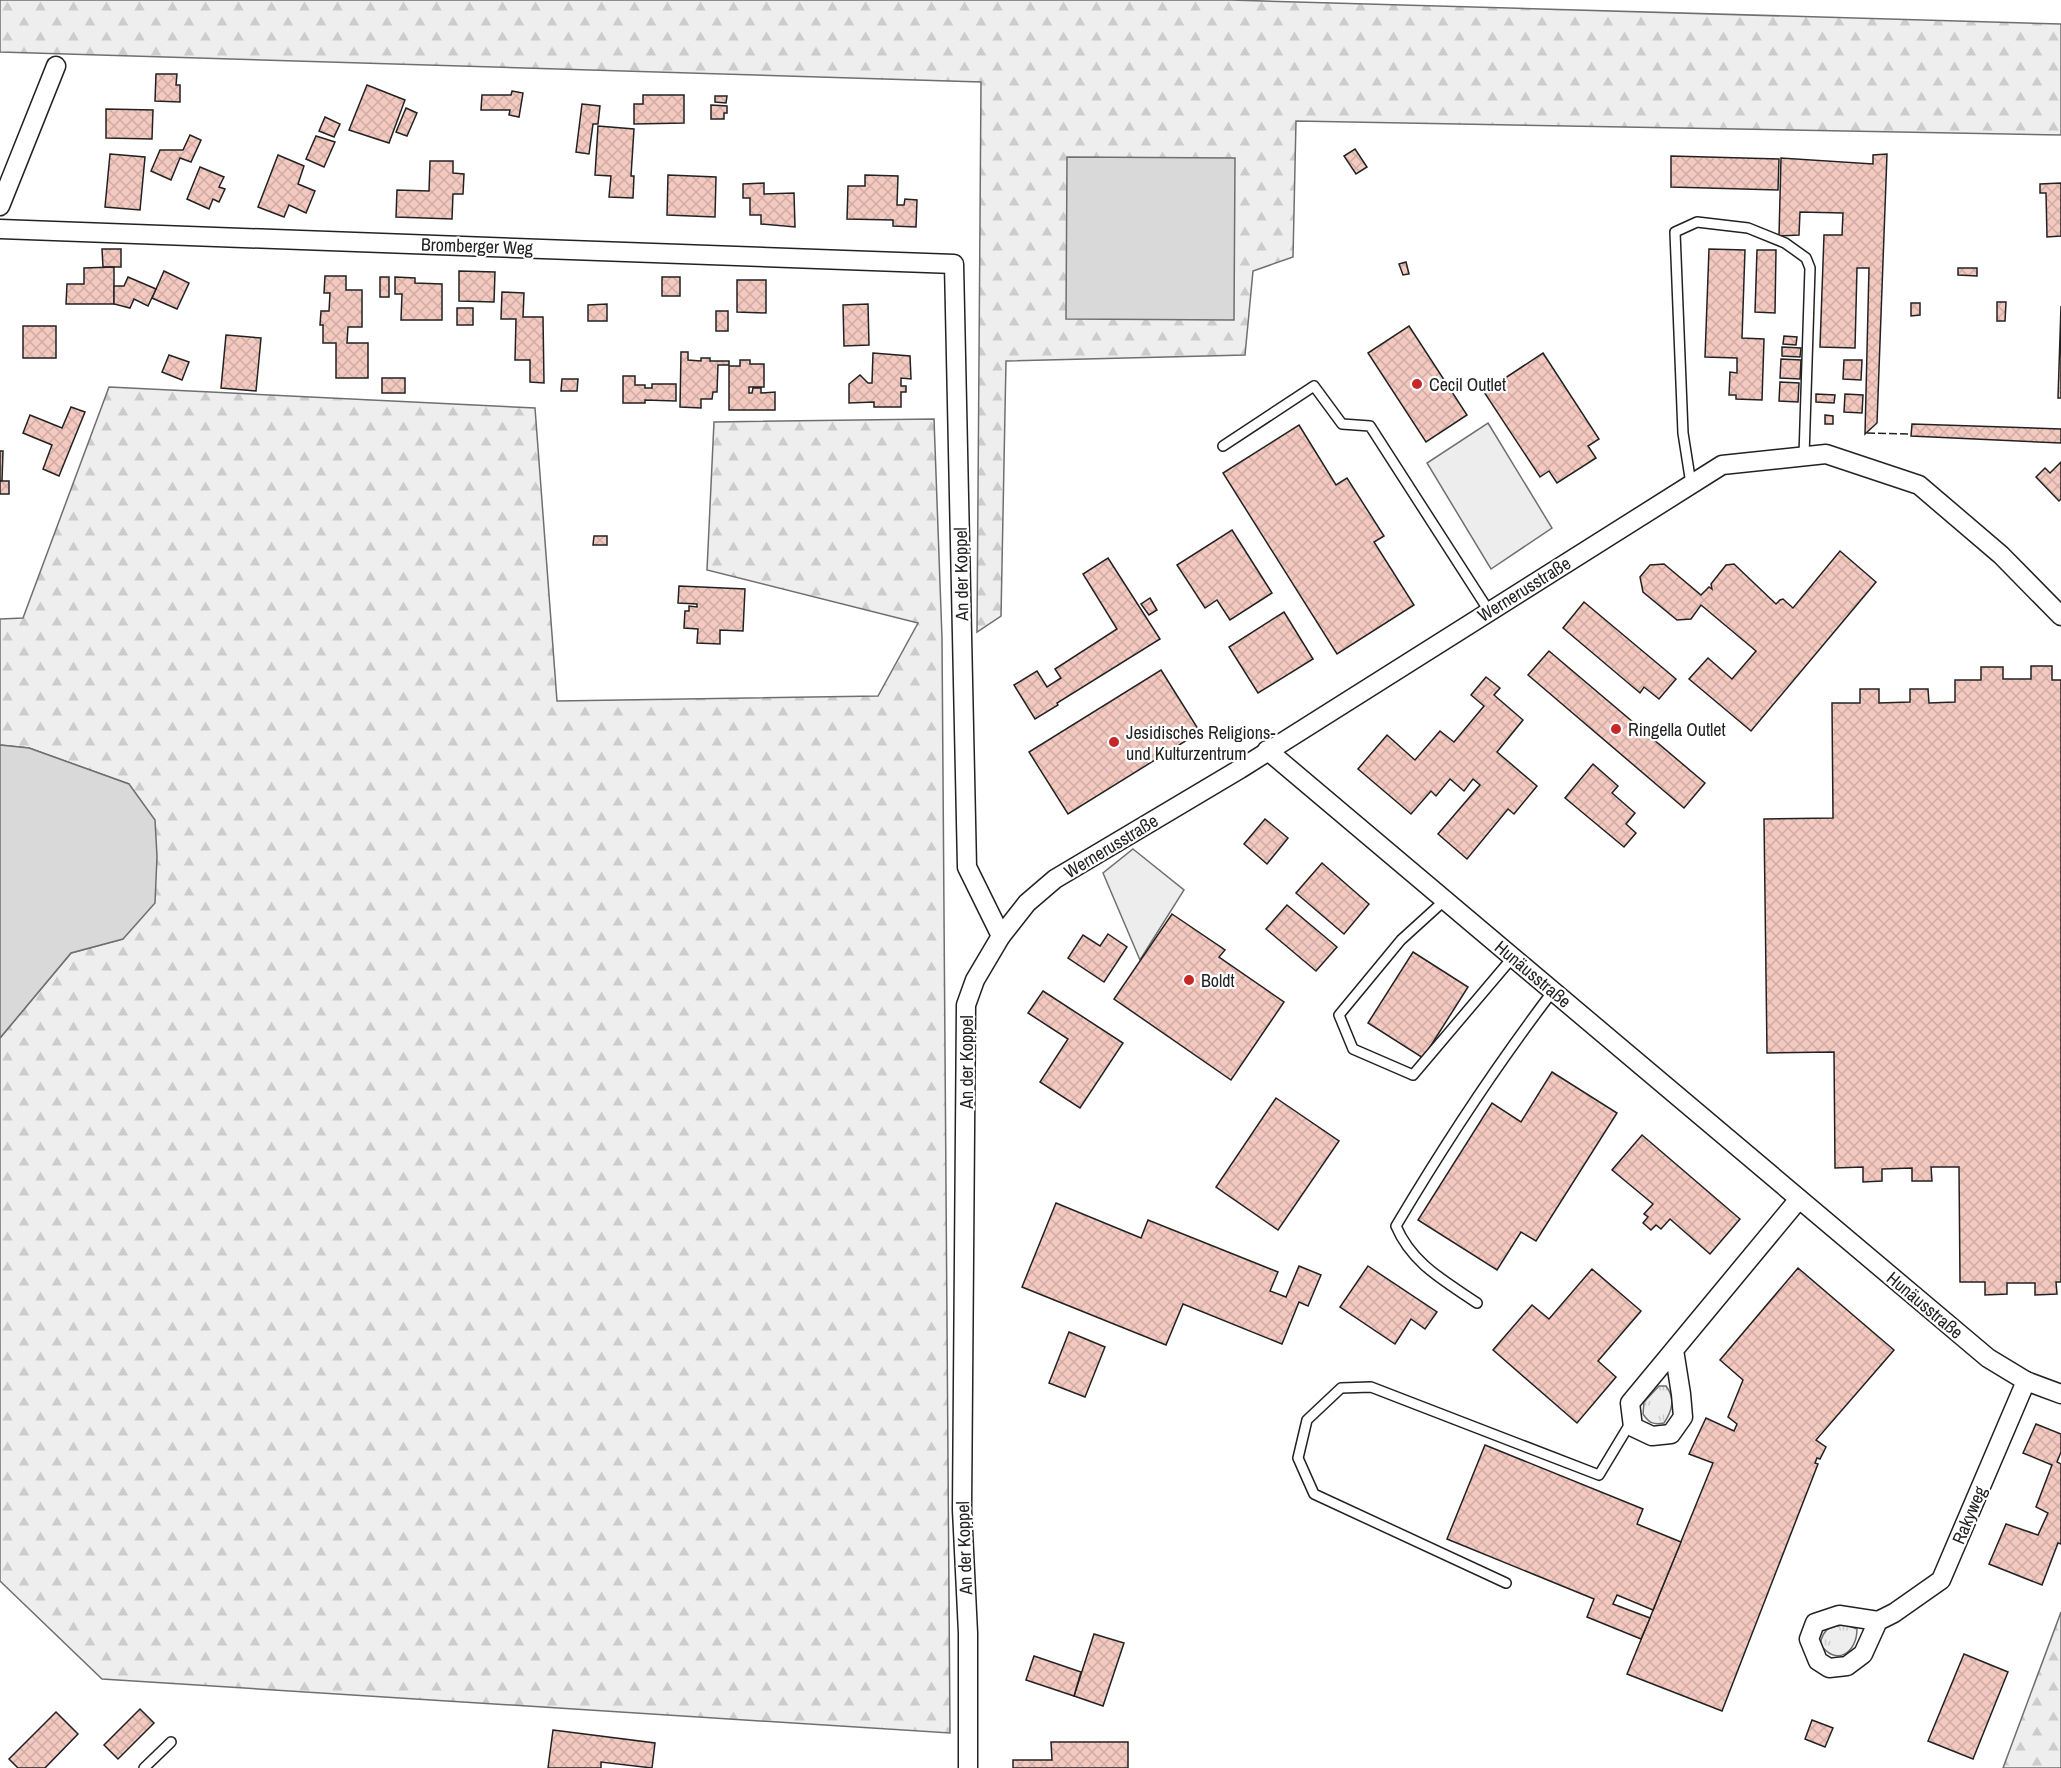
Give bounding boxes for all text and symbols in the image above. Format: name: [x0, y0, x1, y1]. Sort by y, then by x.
street label: Bromberger Weg: [421, 232, 534, 260]
place label: Cecil Outlet: [1429, 372, 1506, 397]
marker: Cecil Outlet: [1410, 377, 1424, 391]
street label: An der Koppel: [948, 527, 974, 622]
street label: Wernerusstraße: [1473, 550, 1575, 628]
place label: Ringella Outlet: [1628, 717, 1726, 742]
place label: Jesidisches Religions- und Kulturzentrum: [1126, 720, 1275, 766]
marker: Ringella Outlet: [1609, 722, 1623, 736]
marker: Jesidisches Religions- und Kulturzentrum: [1107, 735, 1121, 749]
street label: Wernerusstraße: [1059, 808, 1163, 884]
street label: Hunäusstraße: [1489, 935, 1577, 1013]
place label: Boldt: [1201, 968, 1235, 993]
marker: Boldt: [1182, 973, 1196, 987]
street label: An der Koppel: [954, 1015, 979, 1110]
street label: Hunäusstraße: [1881, 1266, 1969, 1344]
street label: Rakyweg: [1946, 1481, 1993, 1548]
street label: An der Koppel: [950, 1501, 978, 1596]

